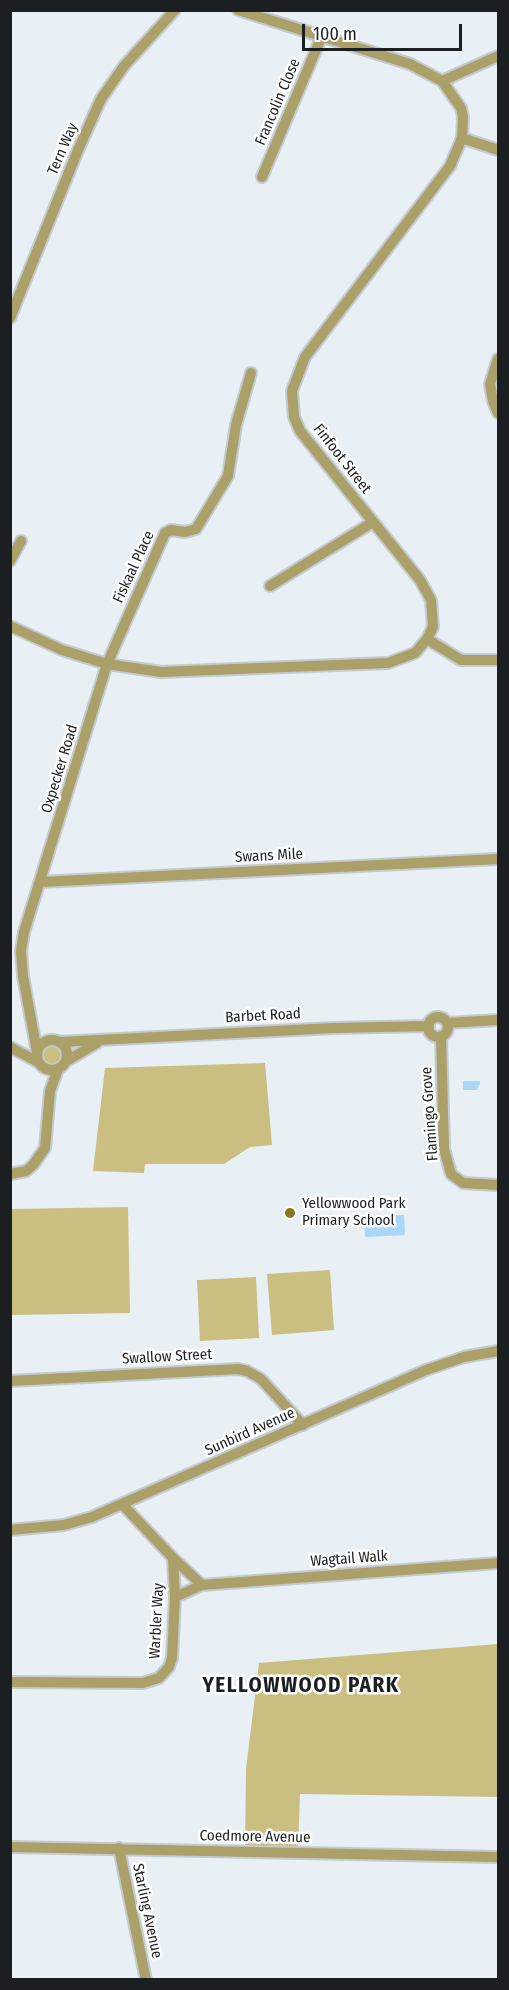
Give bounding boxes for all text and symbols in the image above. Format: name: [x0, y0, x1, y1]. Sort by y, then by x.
scale bar: [305, 12, 466, 50]
text: 100 m: [313, 23, 357, 45]
street label: Francolin Close: [252, 56, 304, 148]
street label: Tern Way: [44, 120, 82, 178]
street label: Finfoot Street: [309, 421, 375, 497]
street label: Fiskaal Place: [109, 528, 159, 606]
street label: Oxpecker Road: [38, 722, 82, 816]
street label: Swans Mile: [235, 845, 303, 867]
street label: Barbet Road: [225, 1005, 301, 1027]
street label: Flamingo Grove: [418, 1066, 442, 1162]
place label: Yellowwood Park Primary School: [302, 1195, 405, 1230]
marker: Yellowwood Park Primary School: [283, 1206, 297, 1220]
street label: Swallow Street: [121, 1346, 213, 1368]
street label: Sunbird Avenue: [202, 1404, 298, 1460]
street label: Wagtail Walk: [310, 1547, 388, 1571]
street label: Warbler Way: [146, 1583, 168, 1659]
district label: YELLOWWOOD PARK: [202, 1673, 400, 1699]
street label: Coedmore Avenue: [199, 1827, 311, 1847]
street label: Starling Avenue: [128, 1862, 166, 1960]

